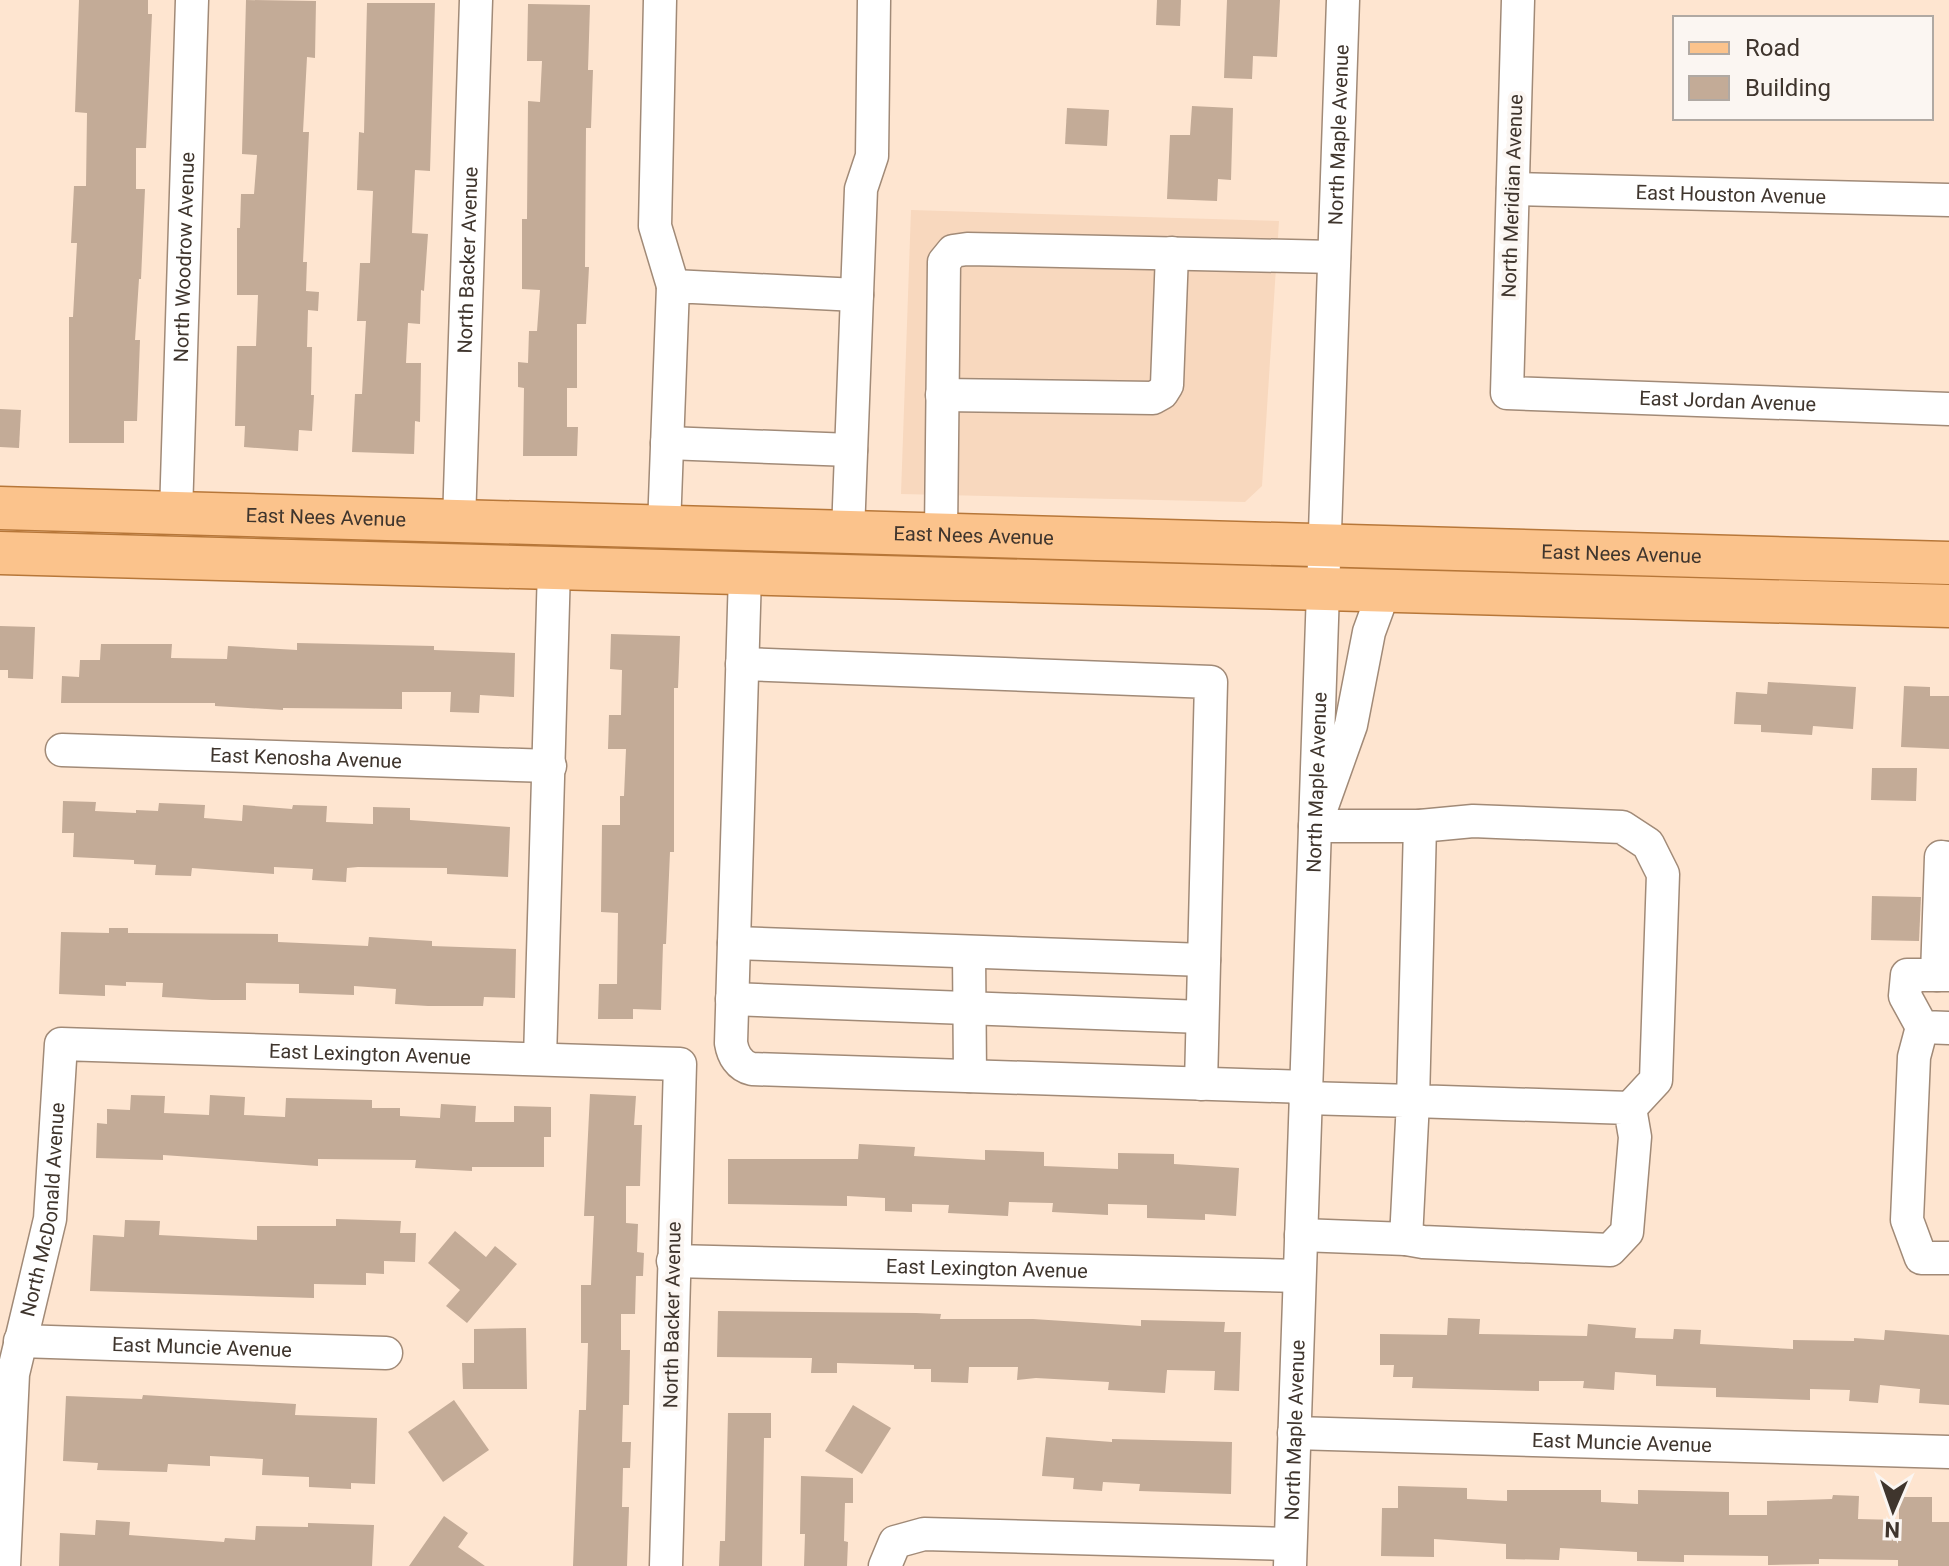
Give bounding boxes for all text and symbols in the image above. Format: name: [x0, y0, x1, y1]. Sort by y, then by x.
legend: [1673, 16, 1933, 120]
text: Road: [1745, 34, 1800, 62]
street label: North Maple Avenue: [1323, 44, 1353, 226]
text: Building: [1745, 74, 1831, 102]
street label: North Meridian Avenue: [1496, 94, 1528, 298]
street label: North Woodrow Avenue: [169, 152, 199, 363]
street label: North Backer Avenue: [452, 166, 483, 354]
street label: East Houston Avenue: [1635, 180, 1826, 209]
street label: East Jordan Avenue: [1639, 386, 1816, 416]
street label: East Nees Avenue: [245, 503, 406, 531]
street label: East Nees Avenue: [893, 521, 1054, 550]
street label: East Nees Avenue: [1541, 539, 1702, 568]
street label: North Maple Avenue: [1301, 692, 1332, 873]
street label: East Kenosha Avenue: [209, 743, 402, 773]
street label: East Lexington Avenue: [269, 1039, 471, 1069]
street label: North McDonald Avenue: [15, 1102, 69, 1319]
street label: North Backer Avenue: [658, 1221, 686, 1409]
street label: East Lexington Avenue: [886, 1254, 1088, 1283]
street label: East Muncie Avenue: [112, 1332, 292, 1362]
street label: North Maple Avenue: [1280, 1339, 1310, 1521]
street label: East Muncie Avenue: [1532, 1428, 1712, 1457]
north arrow: [1853, 1470, 1933, 1550]
text: N: [1884, 1517, 1901, 1542]

